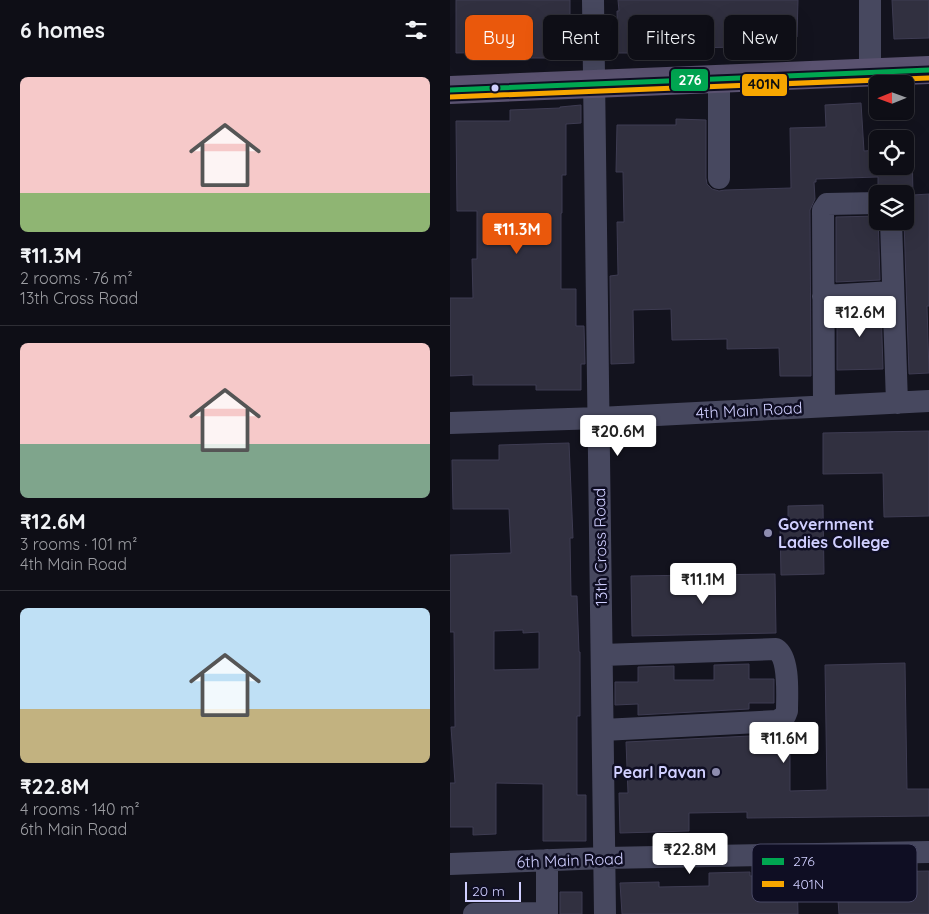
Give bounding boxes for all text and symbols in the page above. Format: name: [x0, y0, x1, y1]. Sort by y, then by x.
chip: Buy: [465, 15, 533, 60]
chip: Rent: [543, 15, 618, 60]
chip: Filters: [628, 15, 714, 60]
chip: New: [724, 15, 796, 60]
icon: filters: [402, 16, 430, 44]
text: 6 homes: [20, 17, 105, 43]
line badge: 276: [670, 68, 709, 92]
text: 276: [679, 71, 702, 89]
line badge: 401N: [741, 73, 788, 97]
text: 401N: [748, 75, 780, 93]
north arrow: [869, 75, 914, 120]
map controls: [869, 75, 914, 230]
unlabelled marker: [490, 83, 500, 93]
icon: home: [180, 110, 270, 200]
button: locate: [869, 130, 914, 175]
button: layers: [869, 185, 914, 230]
pin: ₹11.3M: [476, 212, 558, 255]
text: ₹11.3M: [494, 219, 540, 239]
text: ₹11.3M: [20, 242, 82, 268]
text: 2 rooms · 76 m²: [20, 268, 133, 288]
text: 13th Cross Road: [20, 288, 138, 308]
pin: ₹12.6M: [819, 296, 901, 338]
text: ₹12.6M: [835, 302, 885, 322]
icon: home: [180, 375, 270, 465]
street label: 4th Main Road: [695, 397, 803, 423]
pin: ₹20.6M: [577, 414, 659, 457]
text: ₹20.6M: [591, 421, 645, 441]
street label: 13th Cross Road: [589, 488, 611, 606]
text: ₹12.6M: [20, 508, 86, 534]
place label: Government Ladies College: [778, 514, 890, 552]
marker: Government Ladies College: [762, 527, 774, 539]
text: 3 rooms · 101 m²: [20, 534, 137, 554]
text: 4th Main Road: [20, 554, 127, 574]
pin: ₹11.1M: [662, 562, 744, 605]
text: ₹11.1M: [681, 569, 725, 589]
icon: home: [180, 640, 270, 730]
pin: ₹11.6M: [743, 722, 825, 764]
text: ₹11.6M: [760, 728, 808, 748]
place label: Pearl Pavan: [613, 762, 706, 782]
marker: Pearl Pavan: [710, 766, 722, 778]
text: ₹22.8M: [20, 773, 89, 799]
text: 4 rooms · 140 m²: [20, 799, 140, 819]
text: 6th Main Road: [20, 819, 127, 839]
pin: ₹22.8M: [649, 832, 731, 875]
text: ₹22.8M: [664, 839, 716, 859]
legend: [752, 844, 917, 902]
street label: 6th Main Road: [516, 848, 624, 872]
text: 276: [793, 852, 815, 870]
text: 401N: [793, 875, 824, 893]
scale bar: [465, 879, 521, 902]
text: 20 m: [472, 882, 505, 900]

